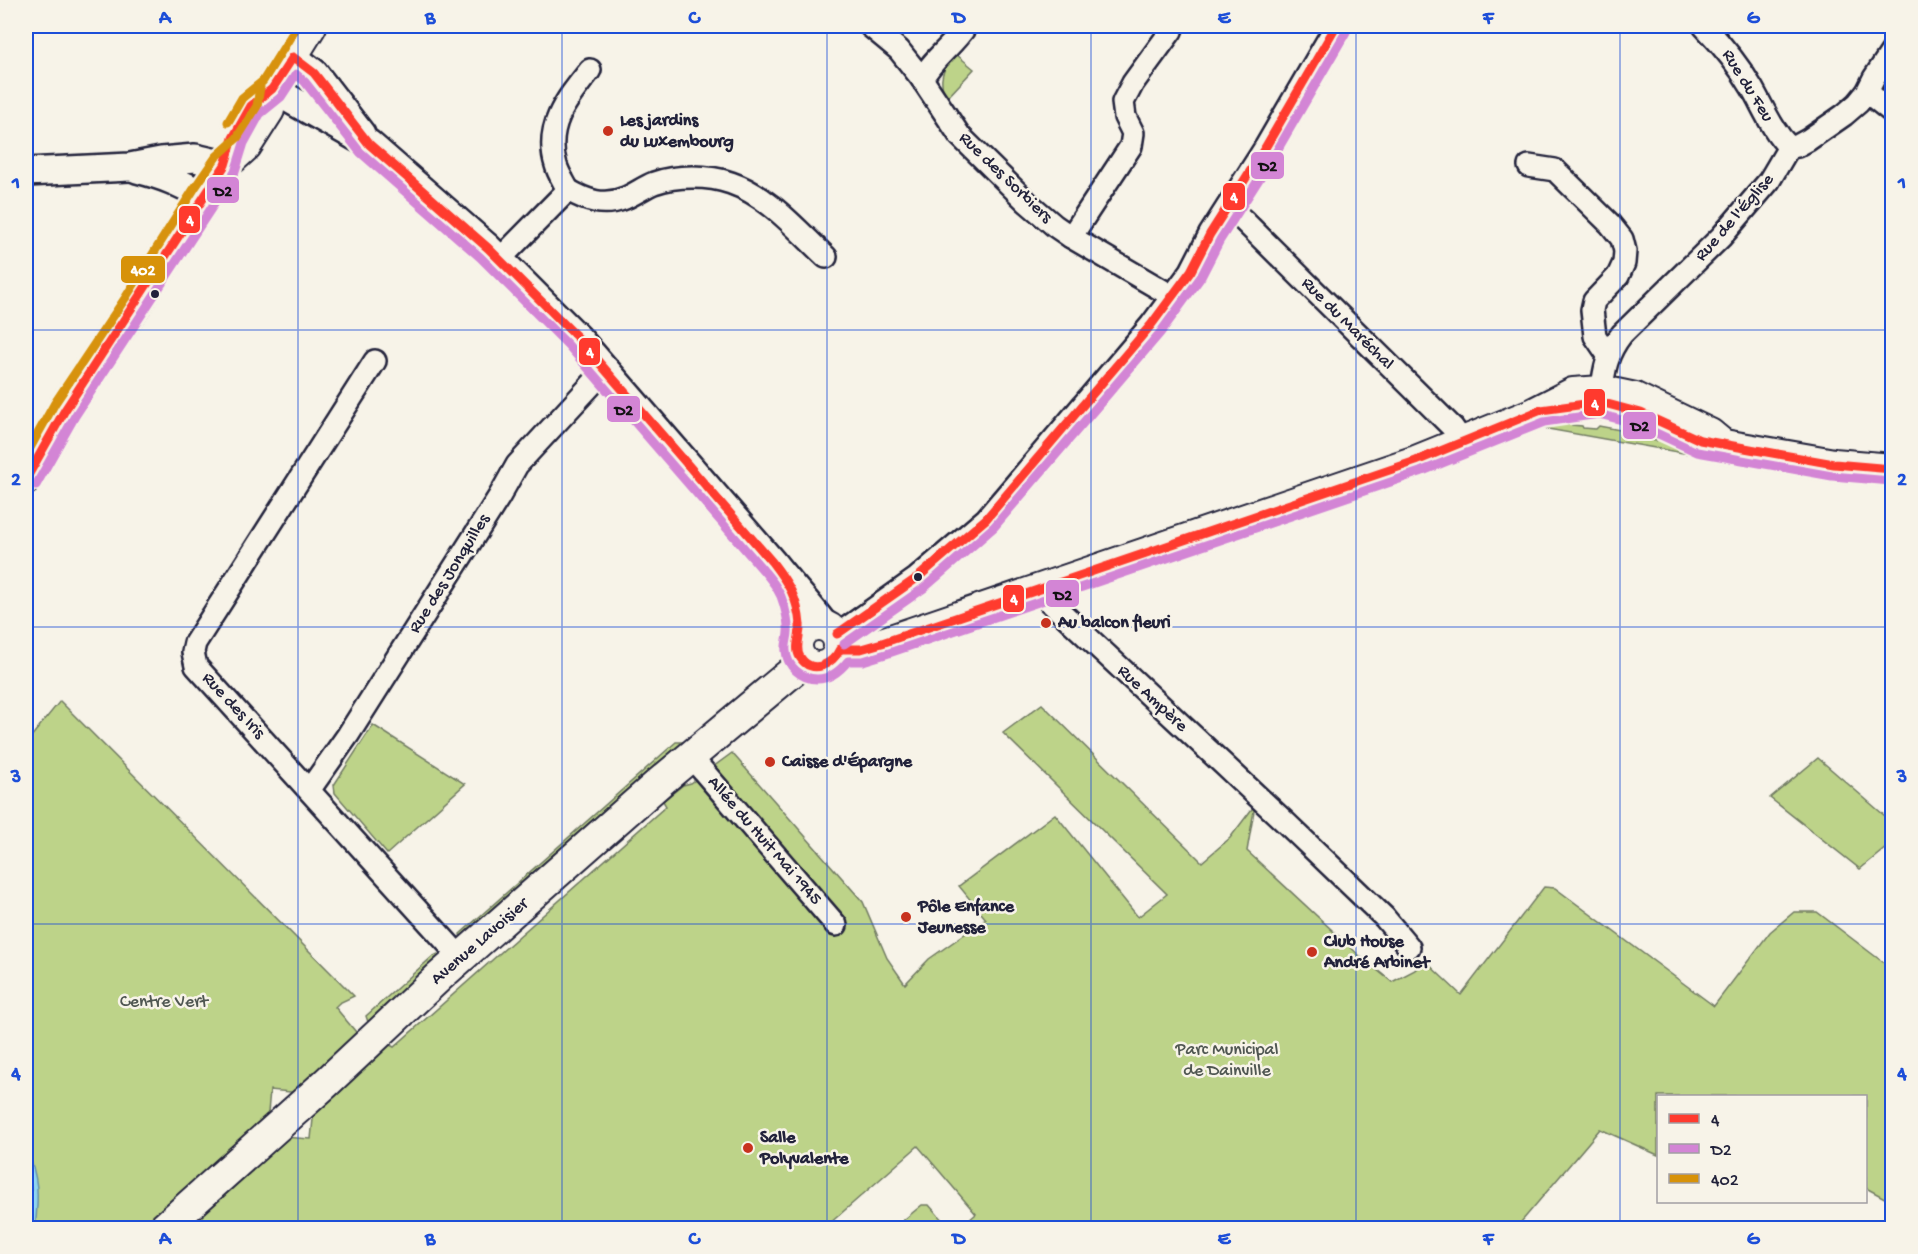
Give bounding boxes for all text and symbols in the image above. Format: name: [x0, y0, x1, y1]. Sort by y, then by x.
text: A: [158, 8, 173, 31]
text: B: [424, 8, 436, 31]
text: C: [688, 8, 702, 31]
text: D: [950, 8, 966, 31]
text: E: [1218, 8, 1232, 31]
text: F: [1482, 8, 1495, 31]
text: G: [1747, 8, 1761, 31]
street label: Rue du Feu: [1716, 46, 1778, 127]
place label: Les jardins du Luxembourg: [620, 111, 734, 153]
marker: Les jardins du Luxembourg: [601, 124, 615, 138]
street label: Rue des Sorbiers: [954, 128, 1057, 229]
line badge: D2: [1250, 151, 1285, 180]
text: D2: [1257, 159, 1277, 178]
street label: Rue de l'Église: [1691, 169, 1779, 266]
text: 1: [11, 173, 20, 196]
text: 1: [1897, 173, 1906, 196]
line badge: D2: [206, 176, 240, 204]
line badge: 4: [1222, 182, 1246, 211]
text: D2: [212, 184, 232, 203]
text: 4: [1229, 190, 1238, 209]
line badge: 4: [178, 205, 201, 234]
text: 4: [185, 213, 194, 232]
line badge: 402: [120, 255, 166, 284]
text: 402: [130, 263, 155, 282]
street label: Rue du Maréchal: [1296, 273, 1398, 375]
unlabelled marker: [149, 288, 161, 300]
line badge: 4: [578, 337, 601, 366]
text: 4: [585, 345, 594, 364]
line badge: 4: [1583, 388, 1606, 417]
line badge: D2: [606, 395, 641, 423]
text: 4: [1590, 397, 1599, 416]
text: D2: [613, 403, 633, 422]
line badge: D2: [1622, 411, 1657, 440]
text: D2: [1629, 419, 1649, 438]
text: 2: [11, 470, 21, 493]
text: 2: [1897, 470, 1907, 493]
street label: Rue des Jonquilles: [405, 509, 496, 637]
unlabelled marker: [912, 571, 924, 583]
line badge: D2: [1045, 579, 1080, 608]
line badge: 4: [1002, 584, 1025, 613]
text: D2: [1052, 588, 1072, 607]
text: 4: [1009, 592, 1018, 611]
place label: Au balcon fleuri: [1057, 613, 1171, 634]
marker: Au balcon fleuri: [1039, 616, 1053, 630]
street label: Rue Ampère: [1112, 661, 1192, 737]
street label: Rue des Iris: [197, 668, 270, 745]
place label: Caisse d'Épargne: [781, 751, 913, 773]
marker: Caisse d'Épargne: [763, 755, 777, 769]
text: 3: [10, 767, 21, 790]
text: 3: [1896, 767, 1907, 790]
street label: Allée du Huit Mai 1945: [702, 772, 826, 910]
street label: Avenue Lavoisier: [427, 893, 534, 990]
place label: Pôle Enfance Jeunesse: [917, 897, 1015, 939]
marker: Pôle Enfance Jeunesse: [899, 910, 913, 924]
place label: Club House André Arbinet: [1323, 932, 1431, 974]
marker: Club House André Arbinet: [1305, 945, 1319, 959]
park label: Centre Vert: [120, 992, 210, 1013]
park label: Parc Municipal de Dainville: [1175, 1040, 1278, 1082]
text: 4: [10, 1064, 21, 1087]
text: 4: [1896, 1064, 1907, 1087]
legend: [1657, 1095, 1867, 1203]
text: 4: [1711, 1111, 1720, 1132]
place label: Salle Polyvalente: [759, 1128, 849, 1170]
marker: Salle Polyvalente: [741, 1141, 755, 1155]
text: D2: [1710, 1141, 1732, 1162]
text: 402: [1711, 1171, 1739, 1192]
text: A: [158, 1229, 173, 1252]
text: B: [424, 1229, 436, 1252]
text: C: [688, 1229, 702, 1252]
text: D: [950, 1229, 966, 1252]
text: E: [1218, 1229, 1232, 1252]
text: F: [1482, 1229, 1495, 1252]
text: G: [1747, 1229, 1761, 1252]

